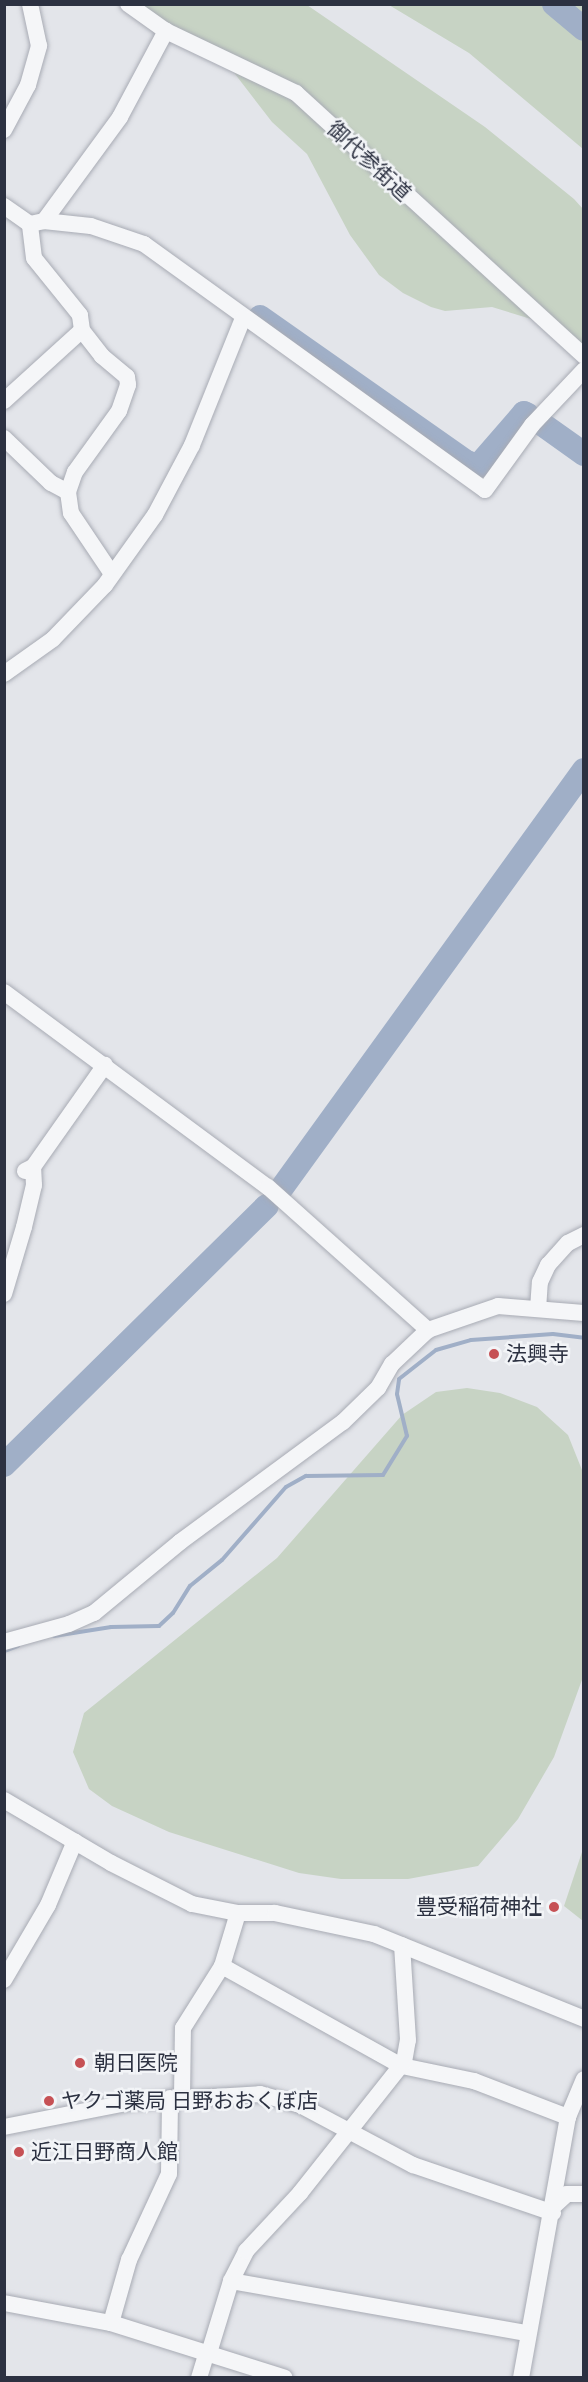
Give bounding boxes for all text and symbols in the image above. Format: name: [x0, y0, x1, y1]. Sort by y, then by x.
street label: 御代参街道: [322, 116, 416, 206]
place label: 法興寺: [506, 1341, 569, 1367]
marker: 法興寺: [487, 1347, 501, 1361]
place label: 豊受稲荷神社: [416, 1894, 542, 1920]
marker: 豊受稲荷神社: [547, 1900, 561, 1914]
place label: 朝日医院: [94, 2050, 178, 2076]
marker: 朝日医院: [71, 2054, 89, 2072]
place label: ヤクゴ薬局 日野おおくぼ店: [61, 2088, 318, 2114]
marker: ヤクゴ薬局 日野おおくぼ店: [42, 2094, 56, 2108]
place label: 近江日野商人館: [31, 2139, 178, 2165]
marker: 近江日野商人館: [12, 2145, 26, 2159]

